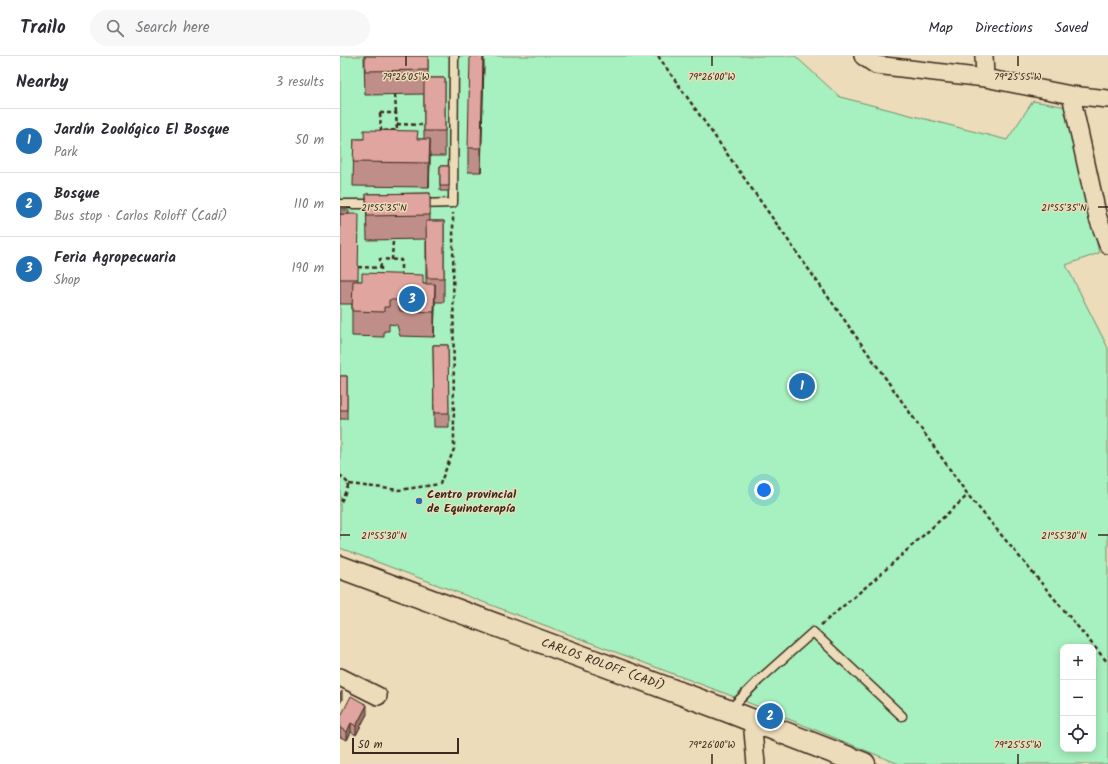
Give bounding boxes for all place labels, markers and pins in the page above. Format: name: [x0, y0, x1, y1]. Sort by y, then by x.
pin: 3: [399, 284, 425, 314]
pin: 1: [789, 371, 815, 401]
place label: Centro provincial de Equinoterapía: [427, 485, 517, 518]
marker: Centro provincial de Equinoterapía: [414, 496, 424, 506]
pin: 2: [757, 701, 783, 731]

